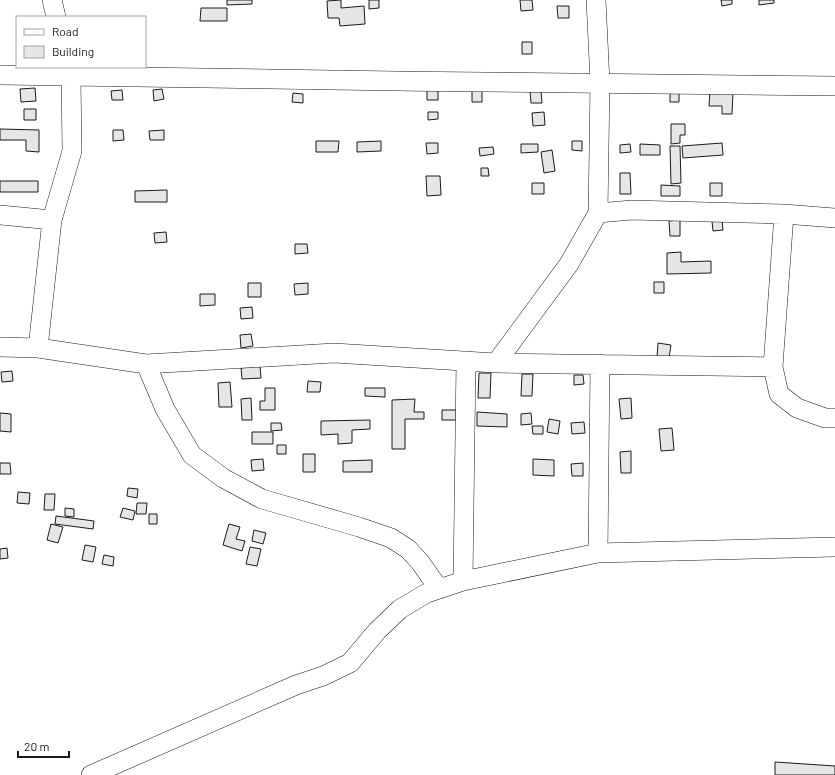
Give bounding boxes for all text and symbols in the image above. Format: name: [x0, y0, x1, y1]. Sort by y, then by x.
legend: [16, 16, 146, 68]
text: Road: [52, 24, 79, 38]
text: Building: [52, 44, 94, 58]
scale bar: [18, 733, 69, 759]
text: 20 m: [24, 739, 50, 753]

